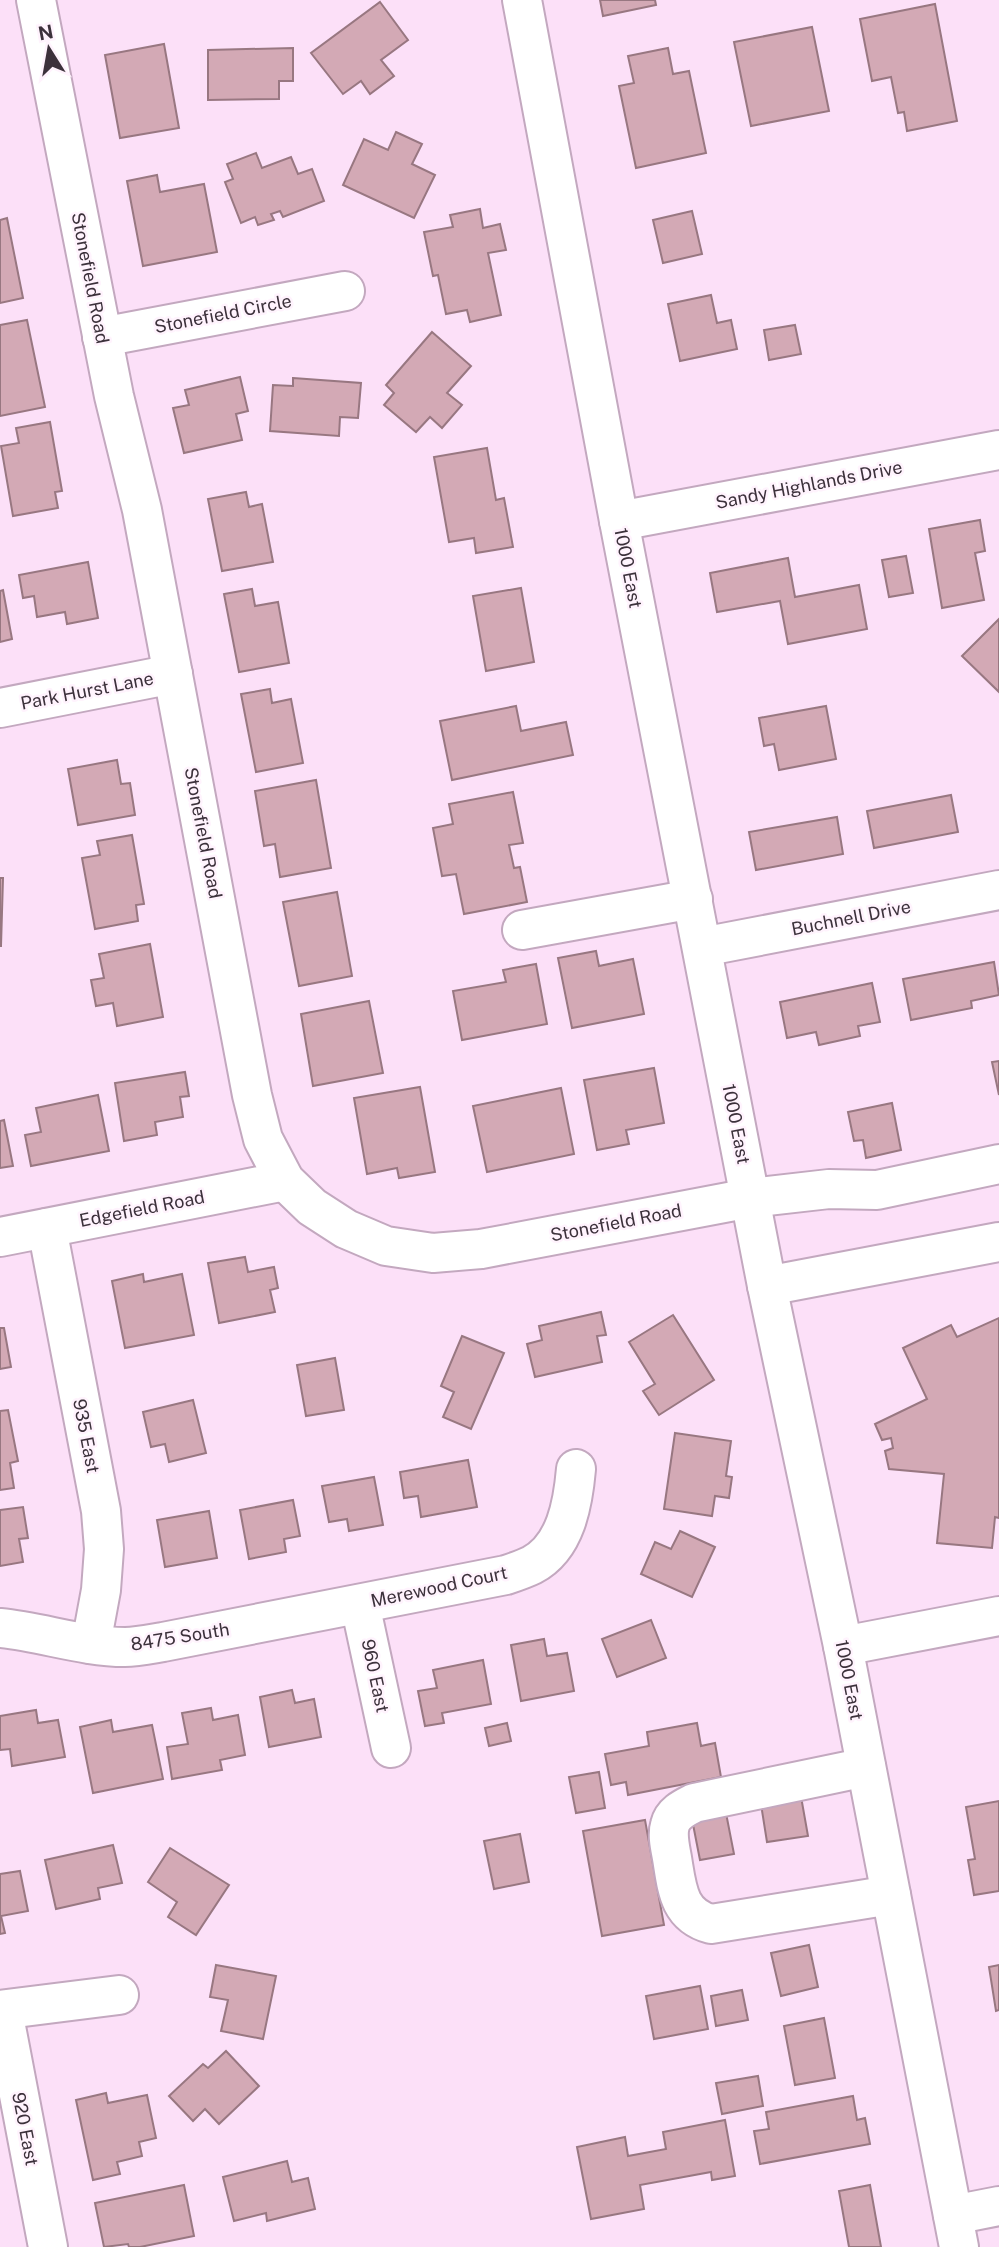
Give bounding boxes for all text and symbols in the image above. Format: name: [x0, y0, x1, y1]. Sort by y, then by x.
north arrow: [14, 14, 84, 84]
text: N: [36, 20, 55, 45]
street label: Stonefield Road: [67, 210, 114, 345]
street label: Stonefield Circle: [152, 290, 293, 337]
street label: Sandy Highlands Drive: [714, 456, 904, 513]
street label: 1000 East: [610, 526, 647, 610]
street label: Park Hurst Lane: [19, 667, 155, 714]
street label: Stonefield Road: [180, 765, 227, 900]
street label: Buchnell Drive: [789, 896, 912, 939]
street label: 1000 East: [718, 1082, 755, 1166]
street label: Edgefield Road: [78, 1186, 206, 1231]
street label: Stonefield Road: [548, 1199, 683, 1246]
street label: 935 East: [69, 1397, 104, 1475]
street label: Merewood Court: [369, 1562, 509, 1611]
street label: 8475 South: [129, 1618, 231, 1655]
street label: 960 East: [357, 1637, 393, 1714]
street label: 1000 East: [831, 1638, 868, 1722]
street label: 920 East: [8, 2090, 43, 2167]

